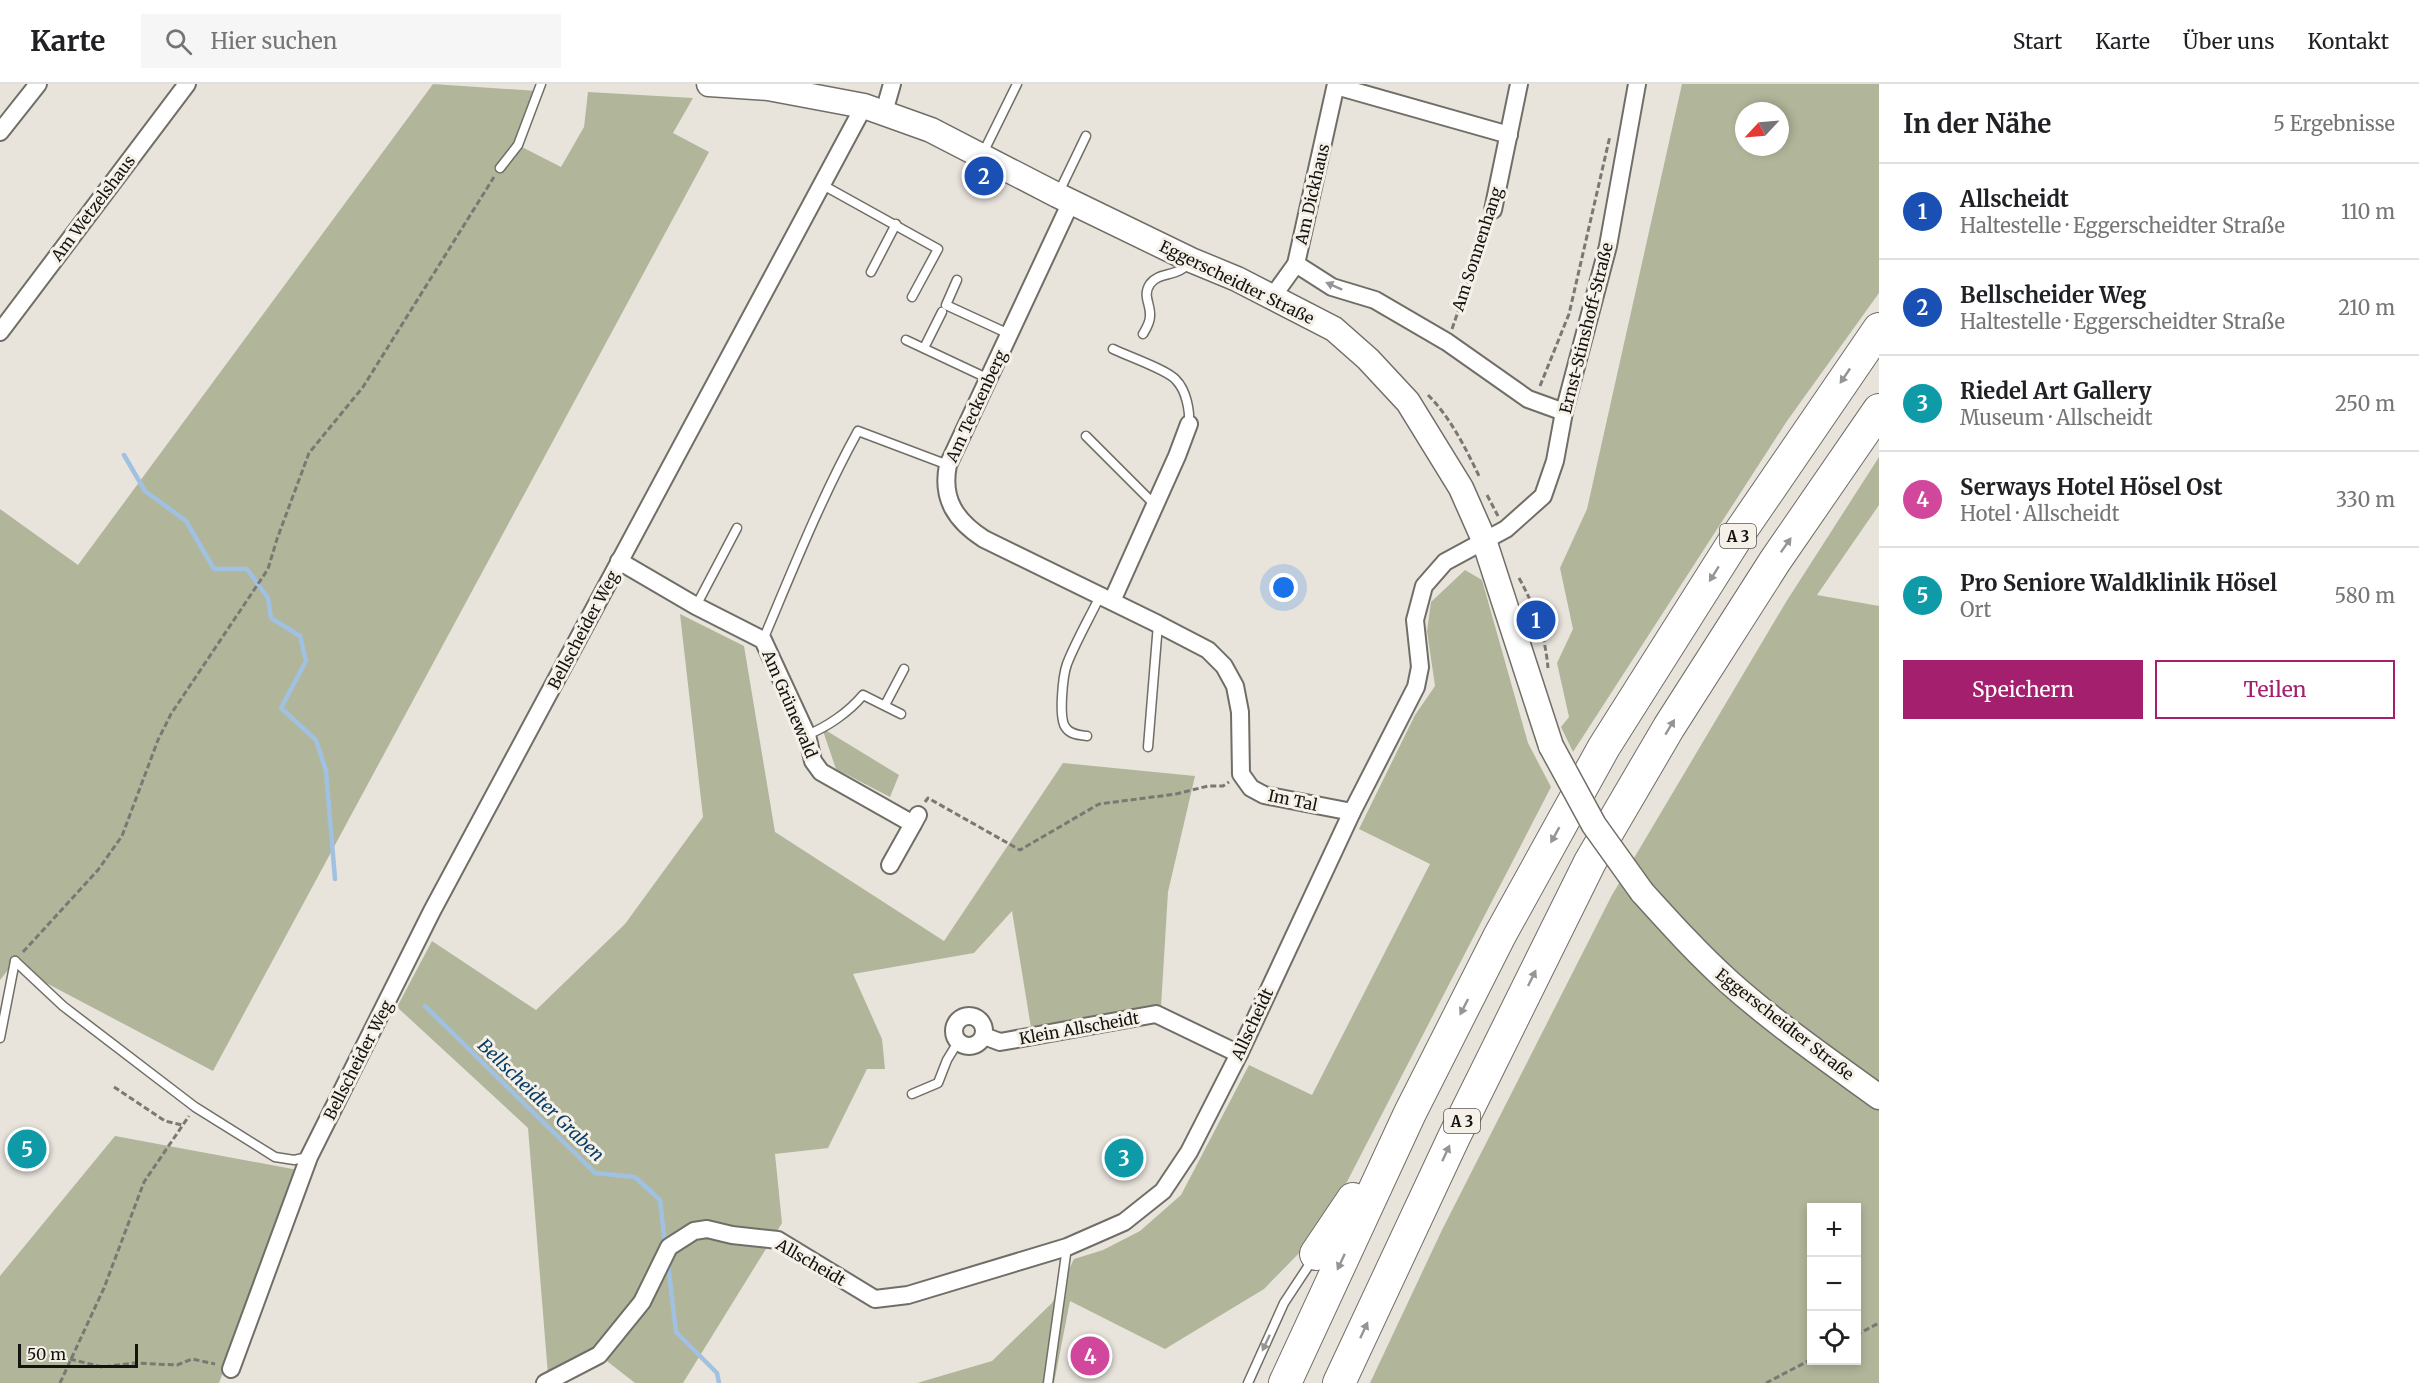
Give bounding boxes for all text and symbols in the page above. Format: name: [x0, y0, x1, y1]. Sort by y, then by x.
search box: [141, 14, 561, 68]
text: Karte: [30, 23, 105, 59]
icon: search: [162, 25, 195, 58]
text: Hier suchen: [210, 27, 337, 55]
text: Start: [2013, 28, 2062, 55]
text: Karte: [2095, 28, 2150, 55]
text: Über uns: [2183, 28, 2274, 55]
text: Kontakt: [2307, 28, 2389, 55]
north arrow: [1735, 102, 1789, 156]
text: In der Nähe: [1903, 107, 2051, 140]
text: 5 Ergebnisse: [2273, 111, 2395, 136]
street label: Am Dickhaus: [1290, 142, 1333, 247]
street label: Am Wetzelshaus: [46, 151, 139, 266]
pin: 2: [964, 154, 1004, 199]
street label: Am Sonnenhang: [1447, 184, 1507, 315]
text: Allscheidt: [1960, 185, 2069, 213]
text: 1: [1918, 199, 1927, 224]
text: 110 m: [2341, 199, 2395, 224]
text: Haltestelle · Eggerscheidter Straße: [1960, 213, 2285, 238]
street label: Eggerscheidter Straße: [1156, 236, 1318, 328]
street label: Ernst-Stinshoff-Straße: [1555, 240, 1617, 416]
one-way arrow: [1324, 281, 1342, 291]
text: Bellscheider Weg: [1960, 281, 2146, 309]
text: 2: [1917, 295, 1928, 320]
text: 210 m: [2338, 295, 2395, 320]
text: Haltestelle · Eggerscheidter Straße: [1960, 309, 2285, 334]
street label: Am Teckenberg: [941, 346, 1011, 466]
one-way arrow: [1839, 368, 1851, 384]
text: Riedel Art Gallery: [1960, 377, 2152, 405]
text: 3: [1917, 391, 1928, 416]
text: 250 m: [2335, 391, 2395, 416]
text: Museum · Allscheidt: [1960, 405, 2152, 430]
text: Serways Hotel Hösel Ost: [1960, 473, 2223, 501]
text: 4: [1916, 487, 1929, 512]
text: 330 m: [2336, 487, 2395, 512]
text: Hotel · Allscheidt: [1960, 501, 2119, 526]
road number: A 3: [1720, 524, 1756, 548]
one-way arrow: [1780, 537, 1792, 553]
one-way arrow: [1708, 565, 1719, 582]
street label: Bellscheider Weg: [543, 567, 623, 693]
text: Pro Seniore Waldklinik Hösel: [1960, 569, 2277, 597]
your location: [1269, 573, 1298, 602]
text: 5: [1917, 583, 1928, 608]
text: 580 m: [2334, 583, 2395, 608]
text: Ort: [1960, 597, 1991, 622]
pin: 1: [1516, 598, 1556, 642]
street label: Am Grünewald: [758, 646, 822, 761]
button: Speichern: [1903, 660, 2143, 719]
button: Teilen: [2155, 660, 2395, 719]
one-way arrow: [1664, 719, 1675, 735]
street label: Im Tal: [1267, 785, 1320, 815]
one-way arrow: [1550, 827, 1560, 844]
street label: Eggerscheidter Straße: [1712, 964, 1858, 1084]
one-way arrow: [1528, 970, 1537, 987]
street label: Allscheidt: [1226, 984, 1278, 1064]
street label: Bellscheider Weg: [319, 997, 397, 1123]
one-way arrow: [1459, 999, 1468, 1016]
street label: Klein Allscheidt: [1017, 1007, 1141, 1048]
water label: Bellscheidter Graben: [473, 1034, 609, 1166]
road number: A 3: [1444, 1109, 1480, 1133]
pin: 5: [8, 1126, 46, 1172]
pin: 3: [1104, 1136, 1144, 1180]
one-way arrow: [1442, 1145, 1451, 1162]
map controls: [1807, 1203, 1861, 1365]
button: +: [1807, 1203, 1861, 1257]
street label: Allscheidt: [772, 1234, 850, 1290]
one-way arrow: [1337, 1253, 1346, 1270]
button: −: [1807, 1257, 1861, 1311]
button: locate: [1807, 1311, 1861, 1365]
one-way arrow: [1359, 1321, 1368, 1338]
pin: 4: [1070, 1334, 1110, 1378]
one-way arrow: [1261, 1334, 1271, 1352]
scale bar: [18, 1341, 138, 1368]
text: 50 m: [27, 1344, 66, 1364]

